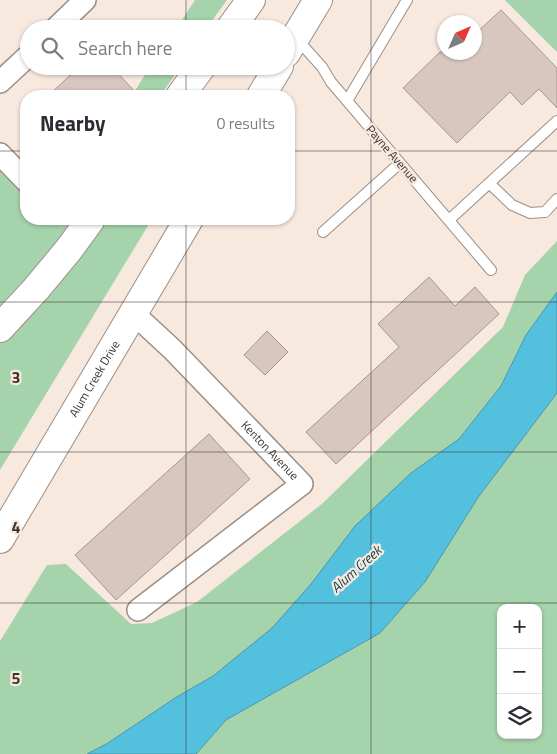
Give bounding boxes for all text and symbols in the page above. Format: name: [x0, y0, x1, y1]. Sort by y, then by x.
north arrow: [437, 15, 482, 60]
search box: [20, 20, 295, 75]
text: Search here: [78, 33, 172, 62]
icon: search: [38, 34, 66, 62]
text: Nearby: [40, 107, 105, 139]
text: 0 results: [216, 111, 275, 135]
street label: Payne Avenue: [362, 120, 423, 187]
street label: Alum Creek Drive: [64, 337, 124, 421]
text: 3: [12, 365, 20, 389]
street label: Kenton Avenue: [237, 416, 303, 484]
text: 4: [12, 515, 21, 539]
water label: Alum Creek: [326, 539, 387, 597]
map controls: [497, 604, 542, 739]
button: +: [497, 604, 542, 649]
button: −: [497, 649, 542, 694]
text: 5: [12, 666, 21, 690]
button: layers: [497, 694, 542, 739]

